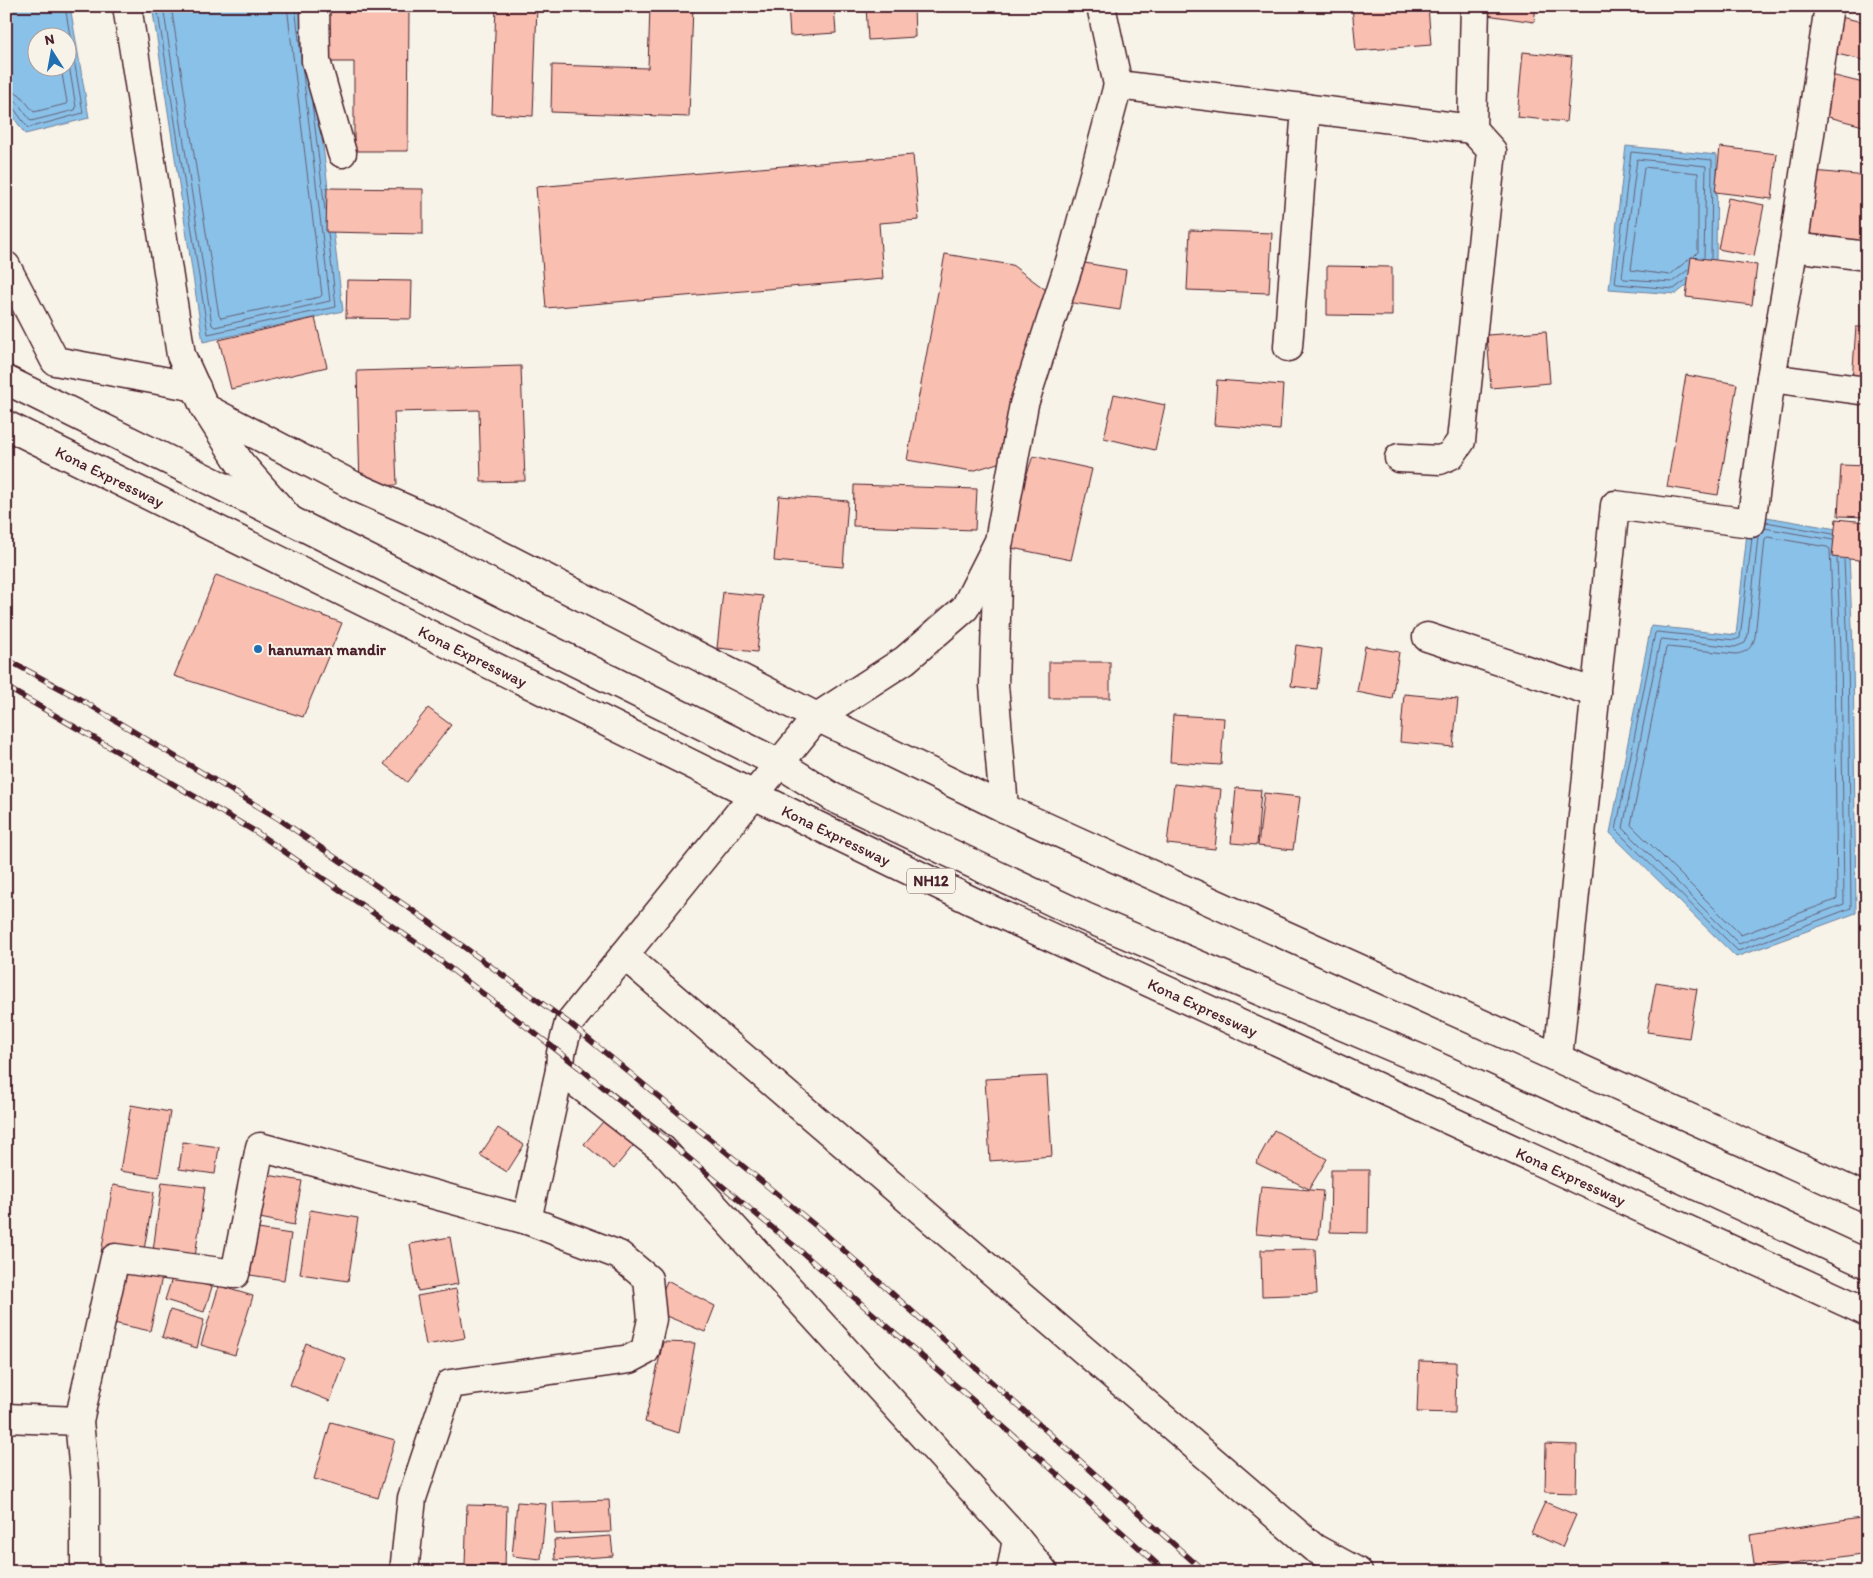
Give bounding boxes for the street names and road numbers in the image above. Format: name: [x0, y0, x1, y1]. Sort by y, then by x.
street label: Kona Expressway: [53, 442, 168, 512]
street label: Kona Expressway: [416, 621, 531, 691]
street label: Kona Expressway: [779, 800, 894, 870]
road number: NH12: [907, 868, 955, 894]
street label: Kona Expressway: [1145, 974, 1261, 1041]
street label: Kona Expressway: [1513, 1143, 1629, 1210]

